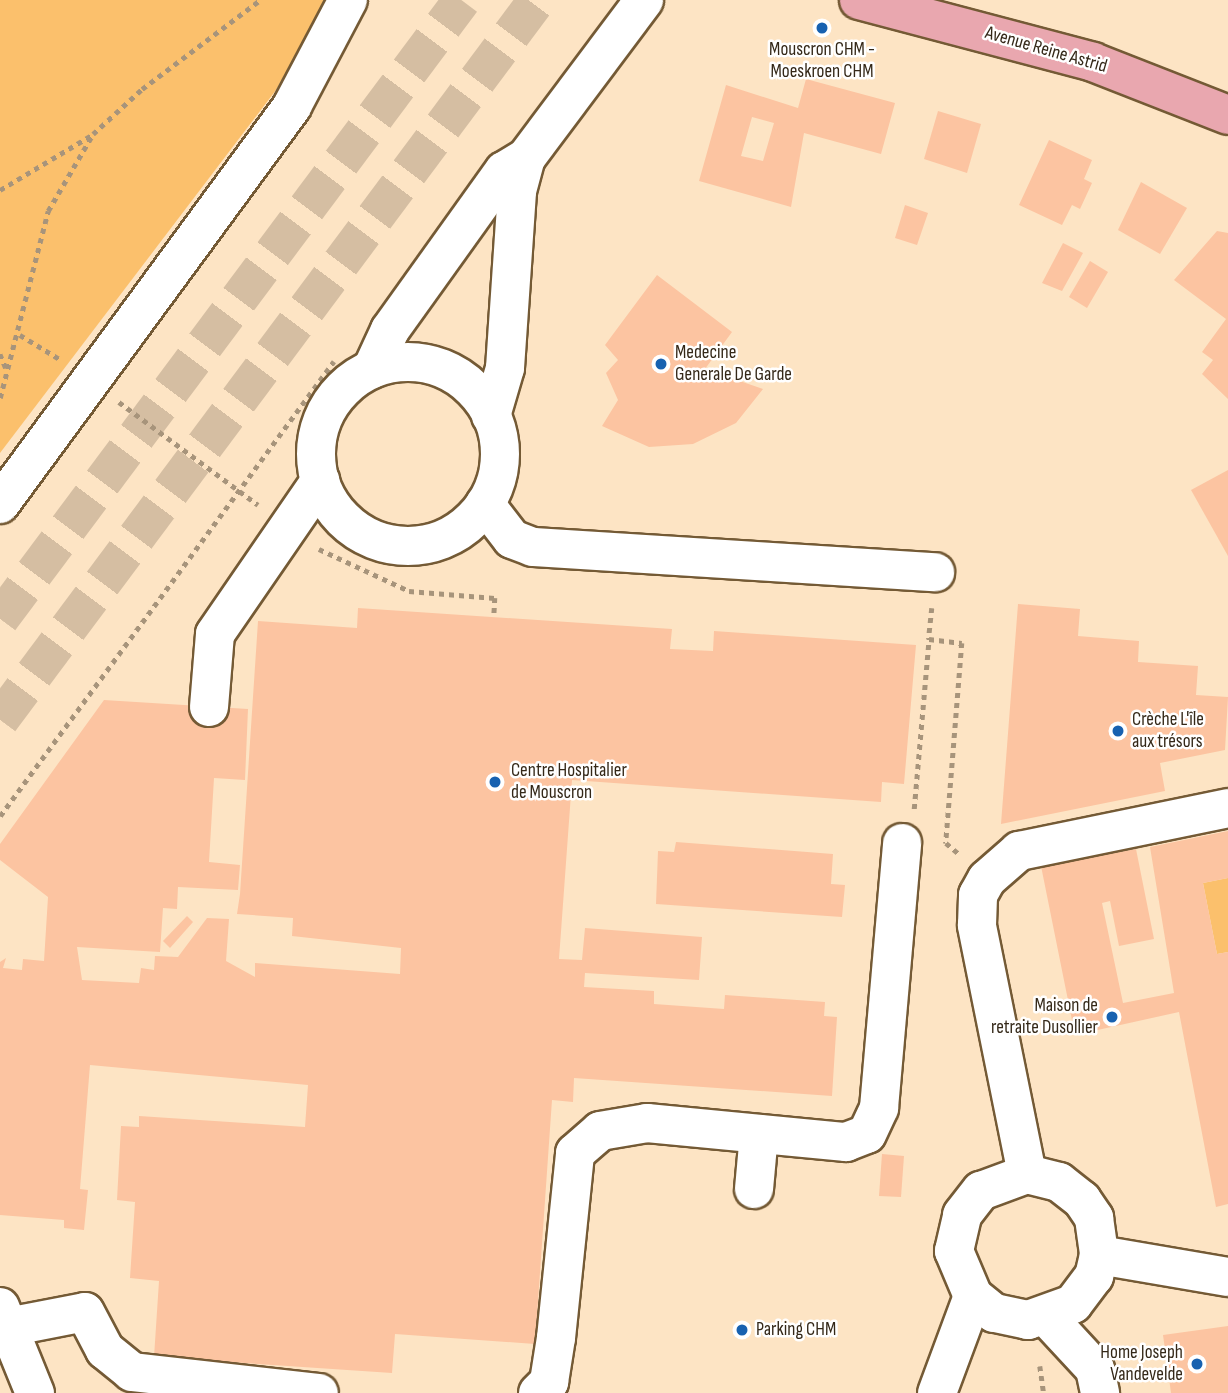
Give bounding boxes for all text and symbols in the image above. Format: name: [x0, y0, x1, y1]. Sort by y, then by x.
marker: Mouscron CHM - Moeskroen CHM: [814, 20, 830, 36]
street label: Avenue Reine Astrid: [982, 22, 1110, 78]
place label: Mouscron CHM - Moeskroen CHM: [769, 39, 875, 83]
place label: Medecine Generale De Garde: [675, 342, 792, 386]
marker: Medecine Generale De Garde: [653, 356, 669, 372]
place label: Crèche L'île aux trésors: [1132, 709, 1204, 753]
marker: Crèche L'île aux trésors: [1110, 723, 1126, 739]
place label: Centre Hospitalier de Mouscron: [511, 760, 627, 804]
marker: Centre Hospitalier de Mouscron: [485, 772, 505, 792]
place label: Maison de retraite Dusollier: [991, 995, 1098, 1039]
marker: Maison de retraite Dusollier: [1104, 1009, 1120, 1025]
place label: Parking CHM: [756, 1319, 836, 1341]
marker: Parking CHM: [734, 1322, 750, 1338]
place label: Home Joseph Vandevelde: [1100, 1342, 1183, 1386]
marker: Home Joseph Vandevelde: [1189, 1356, 1205, 1372]

